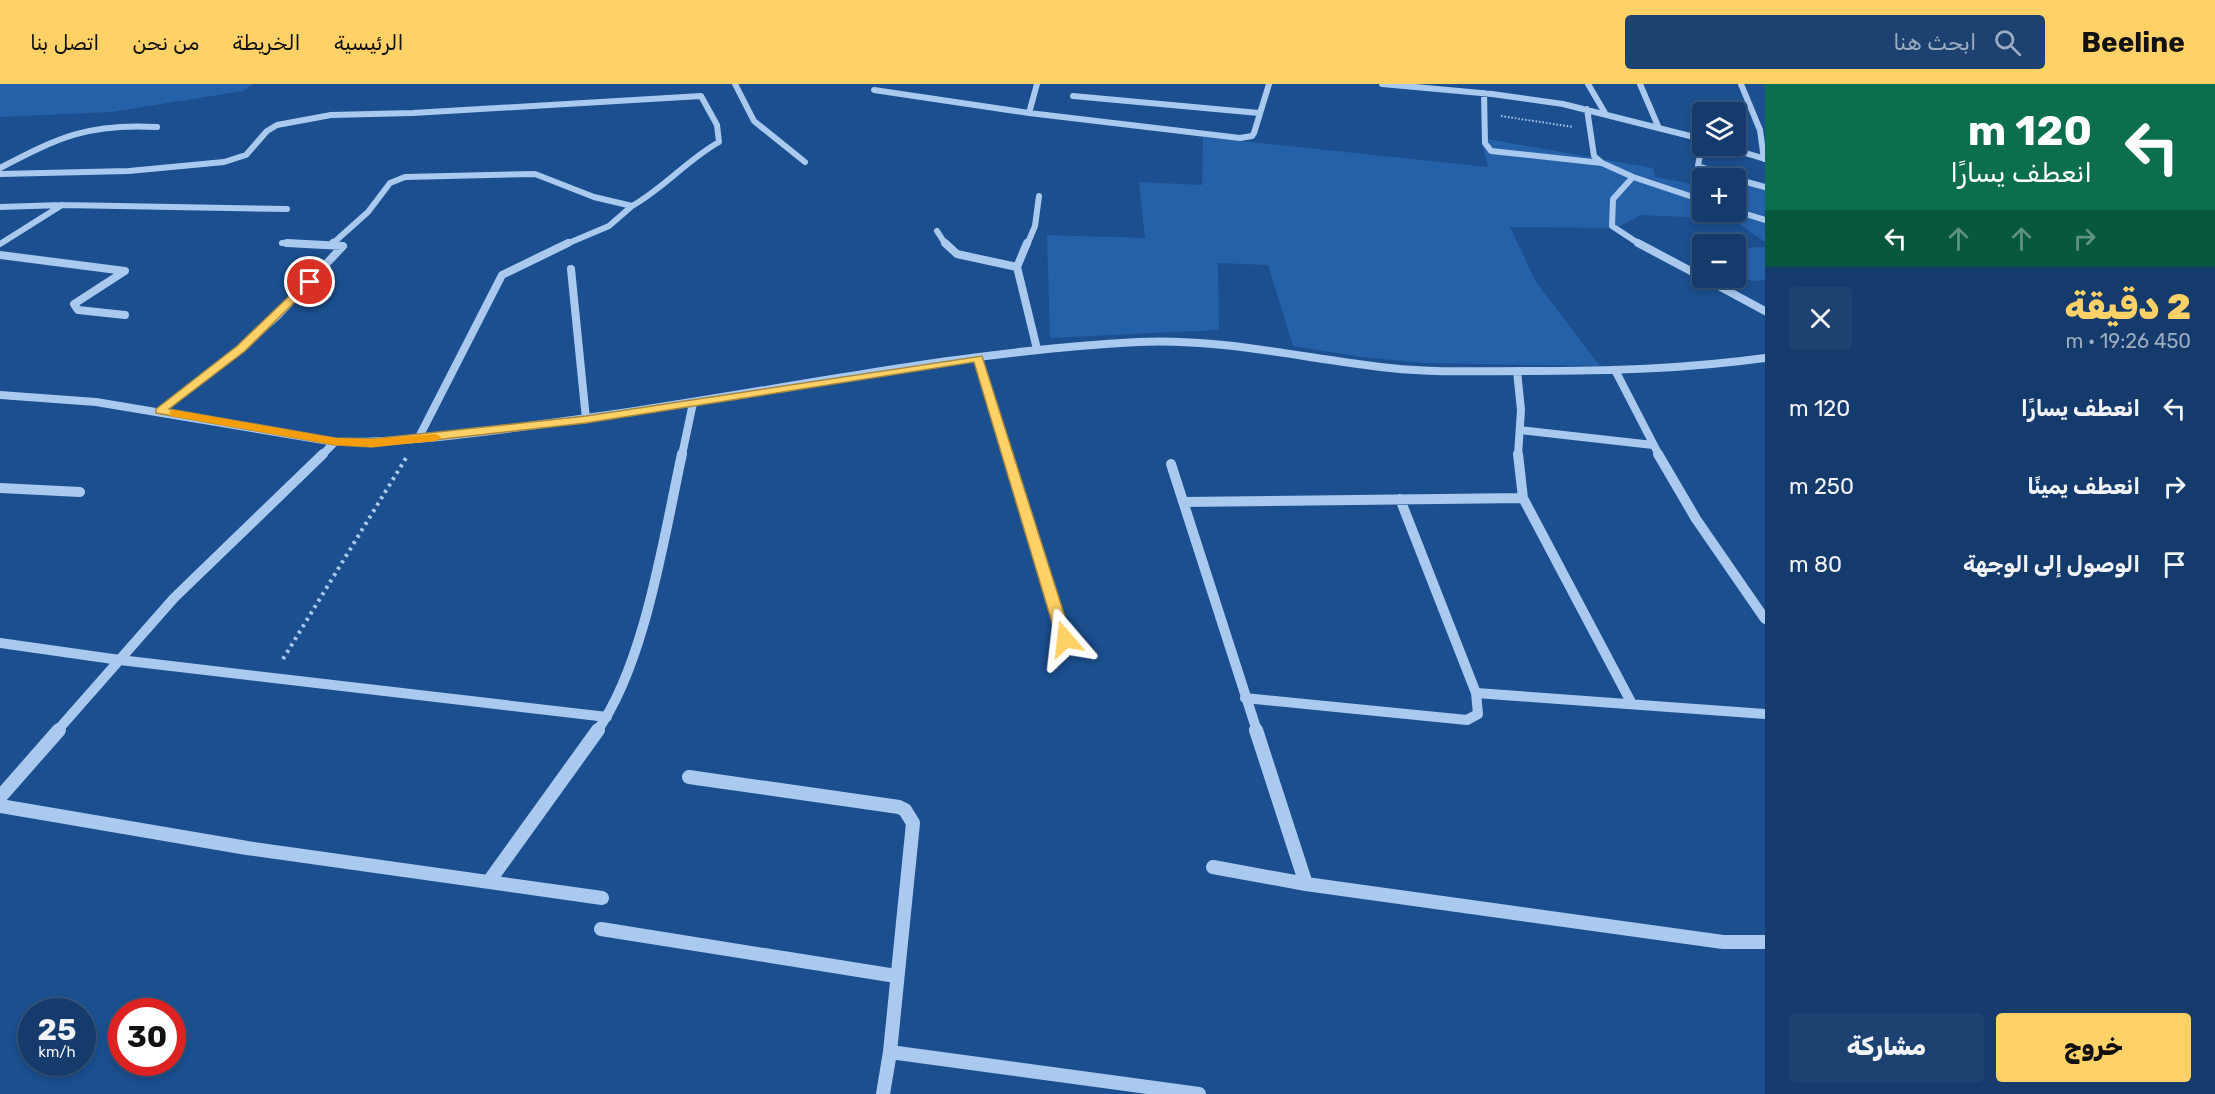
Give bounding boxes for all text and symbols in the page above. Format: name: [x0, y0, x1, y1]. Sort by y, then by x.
search box: [1625, 15, 2045, 69]
icon: search: [1991, 26, 2024, 59]
text: Beeline: [2081, 26, 2185, 59]
text: ابحث هنا: [1893, 29, 1976, 56]
text: اتصل بنا: [30, 30, 99, 55]
text: من نحن: [132, 30, 199, 55]
text: الخريطة: [232, 30, 301, 55]
text: الرئيسية: [334, 30, 404, 55]
map controls: [1692, 102, 1746, 288]
button: layers: [1692, 102, 1746, 156]
text: 120 m: [1968, 106, 2092, 156]
icon: left: [2113, 108, 2191, 186]
text: انعطف يسارًا: [1950, 157, 2092, 189]
button: +: [1692, 168, 1746, 222]
icon: left: [1879, 222, 1912, 255]
icon: ahead: [1942, 222, 1975, 255]
icon: ahead: [2005, 222, 2038, 255]
icon: right: [2068, 222, 2101, 255]
button: −: [1692, 234, 1746, 288]
pin: [284, 256, 335, 307]
icon: arrive: [293, 265, 326, 298]
text: 2 دقيقة: [2065, 285, 2191, 328]
button: close: [1789, 287, 1852, 350]
text: 450 m · 19:26: [2066, 329, 2191, 353]
icon: left: [2158, 392, 2191, 425]
text: 120 m: [1789, 395, 1850, 422]
text: انعطف يسارًا: [2021, 395, 2140, 422]
icon: right: [2158, 470, 2191, 503]
text: 250 m: [1789, 473, 1854, 500]
text: انعطف يمينًا: [2027, 473, 2140, 500]
icon: arrive: [2158, 548, 2191, 581]
text: 80 m: [1789, 551, 1842, 578]
text: الوصول إلى الوجهة: [1963, 551, 2140, 578]
position arrow: [1033, 607, 1097, 671]
speed limit sign: 30: [108, 998, 186, 1076]
text: 25: [38, 1012, 76, 1048]
button: مشاركة: [1789, 1013, 1984, 1082]
button: خروج: [1996, 1013, 2191, 1082]
text: km/h: [38, 1043, 76, 1061]

